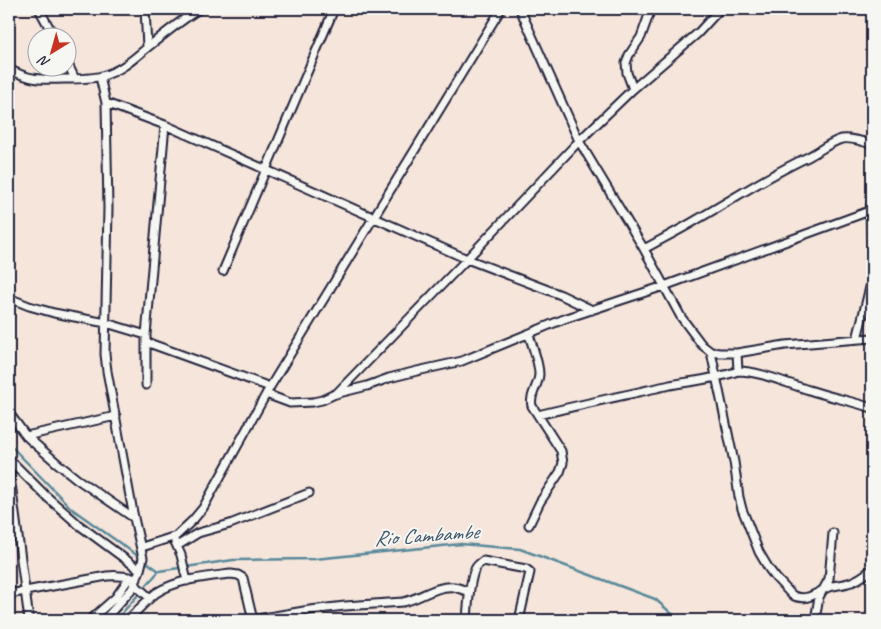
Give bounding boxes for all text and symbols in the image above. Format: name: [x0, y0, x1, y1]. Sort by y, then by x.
north arrow: [28, 28, 78, 78]
text: N: [34, 51, 53, 71]
water label: Rio Cambambe: [373, 518, 482, 552]

